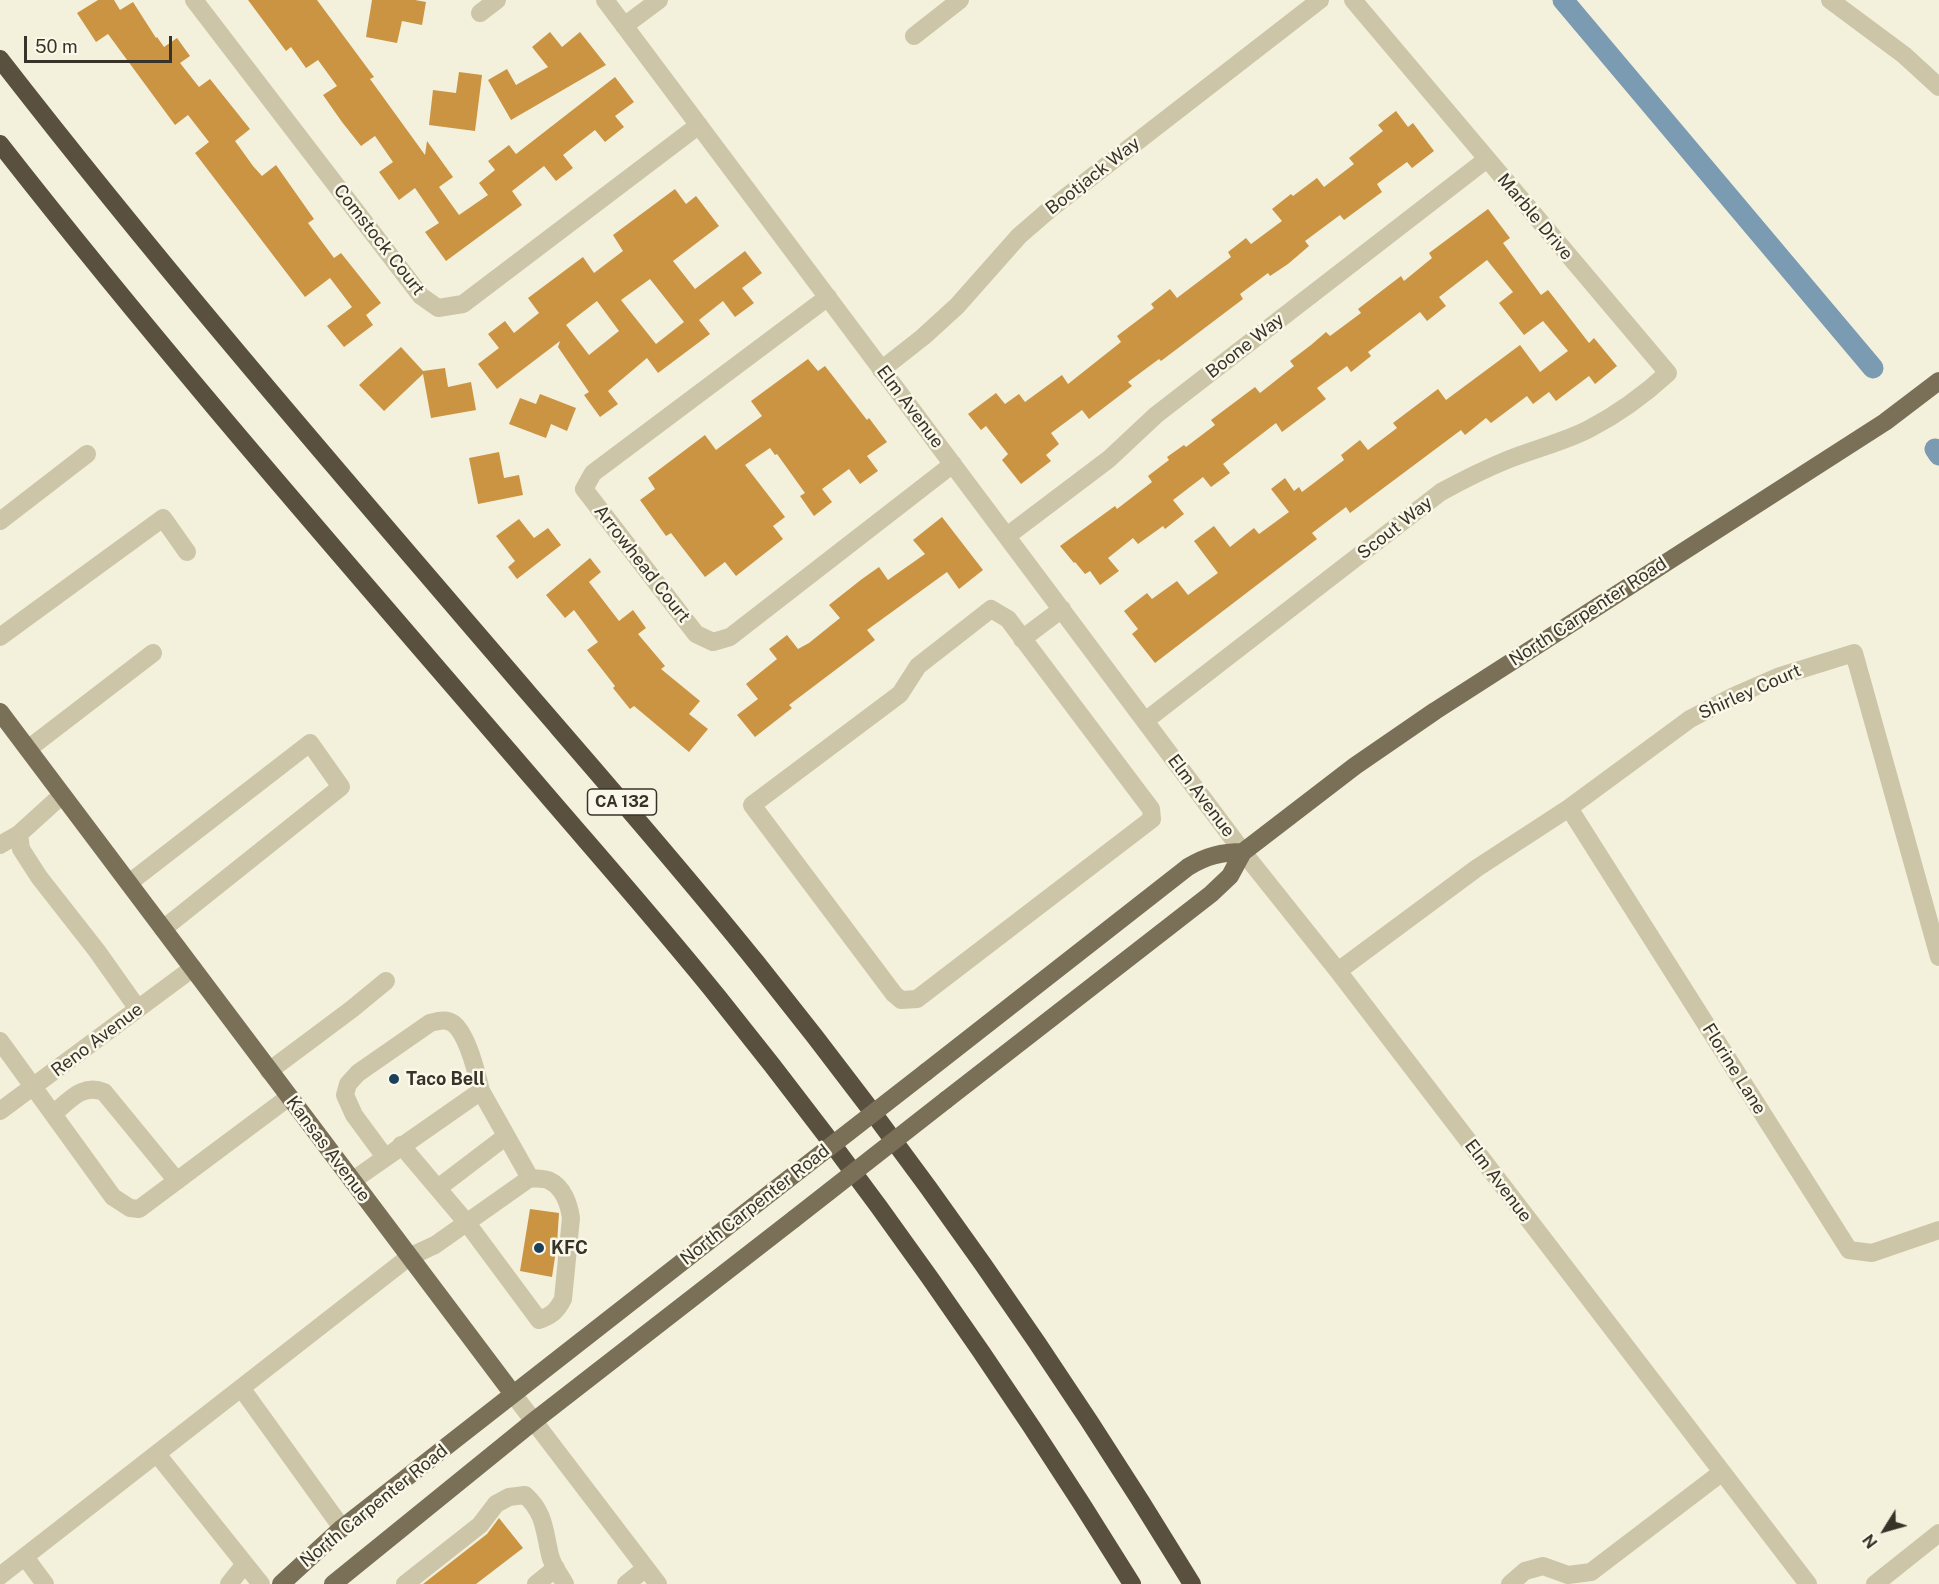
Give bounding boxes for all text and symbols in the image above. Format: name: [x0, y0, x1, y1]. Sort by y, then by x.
scale bar: [27, 24, 176, 62]
text: 50 m: [35, 36, 78, 57]
street label: Bootjack Way: [1042, 132, 1144, 220]
street label: Marble Drive: [1493, 169, 1577, 265]
street label: Comstock Court: [329, 180, 429, 300]
street label: Boone Way: [1202, 309, 1288, 383]
street label: Elm Avenue: [872, 361, 948, 453]
street label: Scout Way: [1353, 492, 1437, 564]
street label: Arrowhead Court: [589, 501, 695, 627]
street label: North Carpenter Road: [1505, 553, 1671, 671]
street label: Shirley Court: [1695, 660, 1805, 724]
street label: Elm Avenue: [1163, 750, 1239, 842]
road number: CA 132: [588, 789, 656, 815]
street label: Reno Avenue: [47, 999, 147, 1081]
street label: Florine Lane: [1698, 1020, 1770, 1118]
place label: Taco Bell: [406, 1068, 485, 1090]
marker: Taco Bell: [387, 1072, 401, 1086]
street label: Kansas Avenue: [281, 1092, 375, 1206]
street label: Elm Avenue: [1460, 1135, 1536, 1227]
street label: North Carpenter Road: [676, 1140, 834, 1270]
place label: KFC: [551, 1237, 588, 1259]
marker: KFC: [532, 1241, 546, 1255]
street label: North Carpenter Road: [296, 1440, 452, 1572]
north arrow: [1855, 1500, 1915, 1560]
text: N: [1859, 1530, 1882, 1552]

